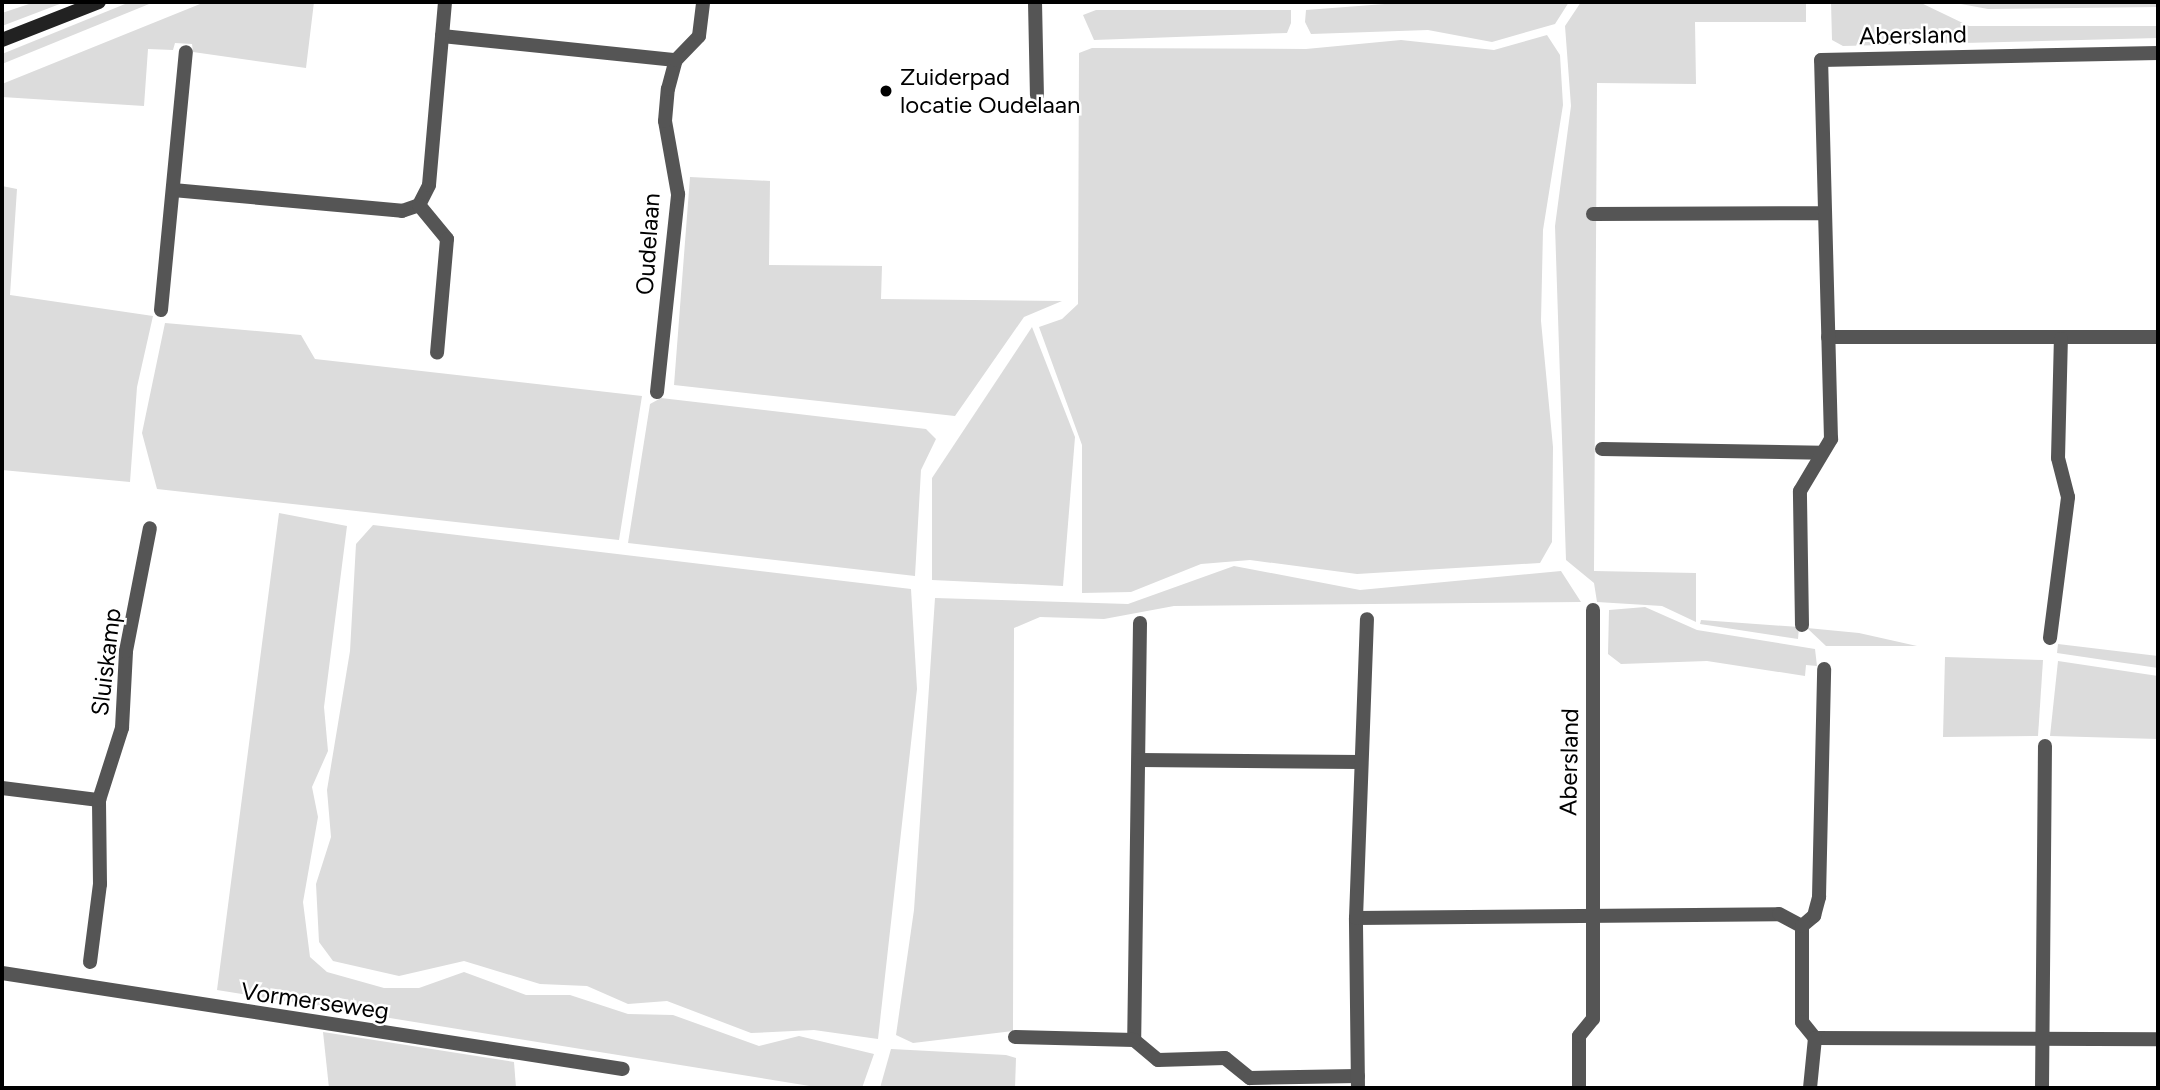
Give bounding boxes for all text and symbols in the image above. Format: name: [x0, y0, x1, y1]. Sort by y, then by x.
street label: Abersland: [1859, 20, 1967, 50]
place label: Zuiderpad locatie Oudelaan: [900, 63, 1080, 119]
marker: Zuiderpad locatie Oudelaan: [878, 83, 894, 99]
street label: Oudelaan: [630, 192, 666, 296]
street label: Sluiskamp: [85, 606, 127, 718]
street label: Abersland: [1554, 708, 1584, 816]
street label: Vormerseweg: [239, 976, 391, 1026]

